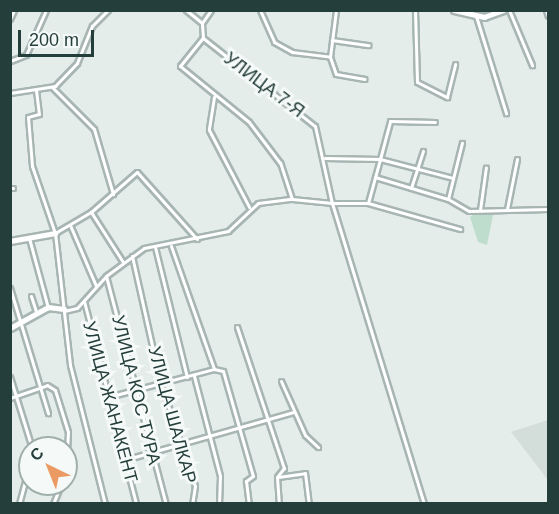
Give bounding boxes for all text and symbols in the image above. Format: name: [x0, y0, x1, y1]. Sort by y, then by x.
scale bar: [21, 18, 98, 56]
text: 200 m: [29, 30, 79, 50]
street label: УЛИЦА 7-Я: [220, 48, 308, 122]
street label: УЛИЦА КОС ТУРА: [107, 313, 165, 467]
street label: УЛИЦА ЖАНАКЕНТ: [78, 319, 142, 485]
street label: УЛИЦА ШАЛКАР: [143, 344, 201, 486]
north arrow: [18, 436, 78, 496]
text: С: [27, 444, 47, 464]

